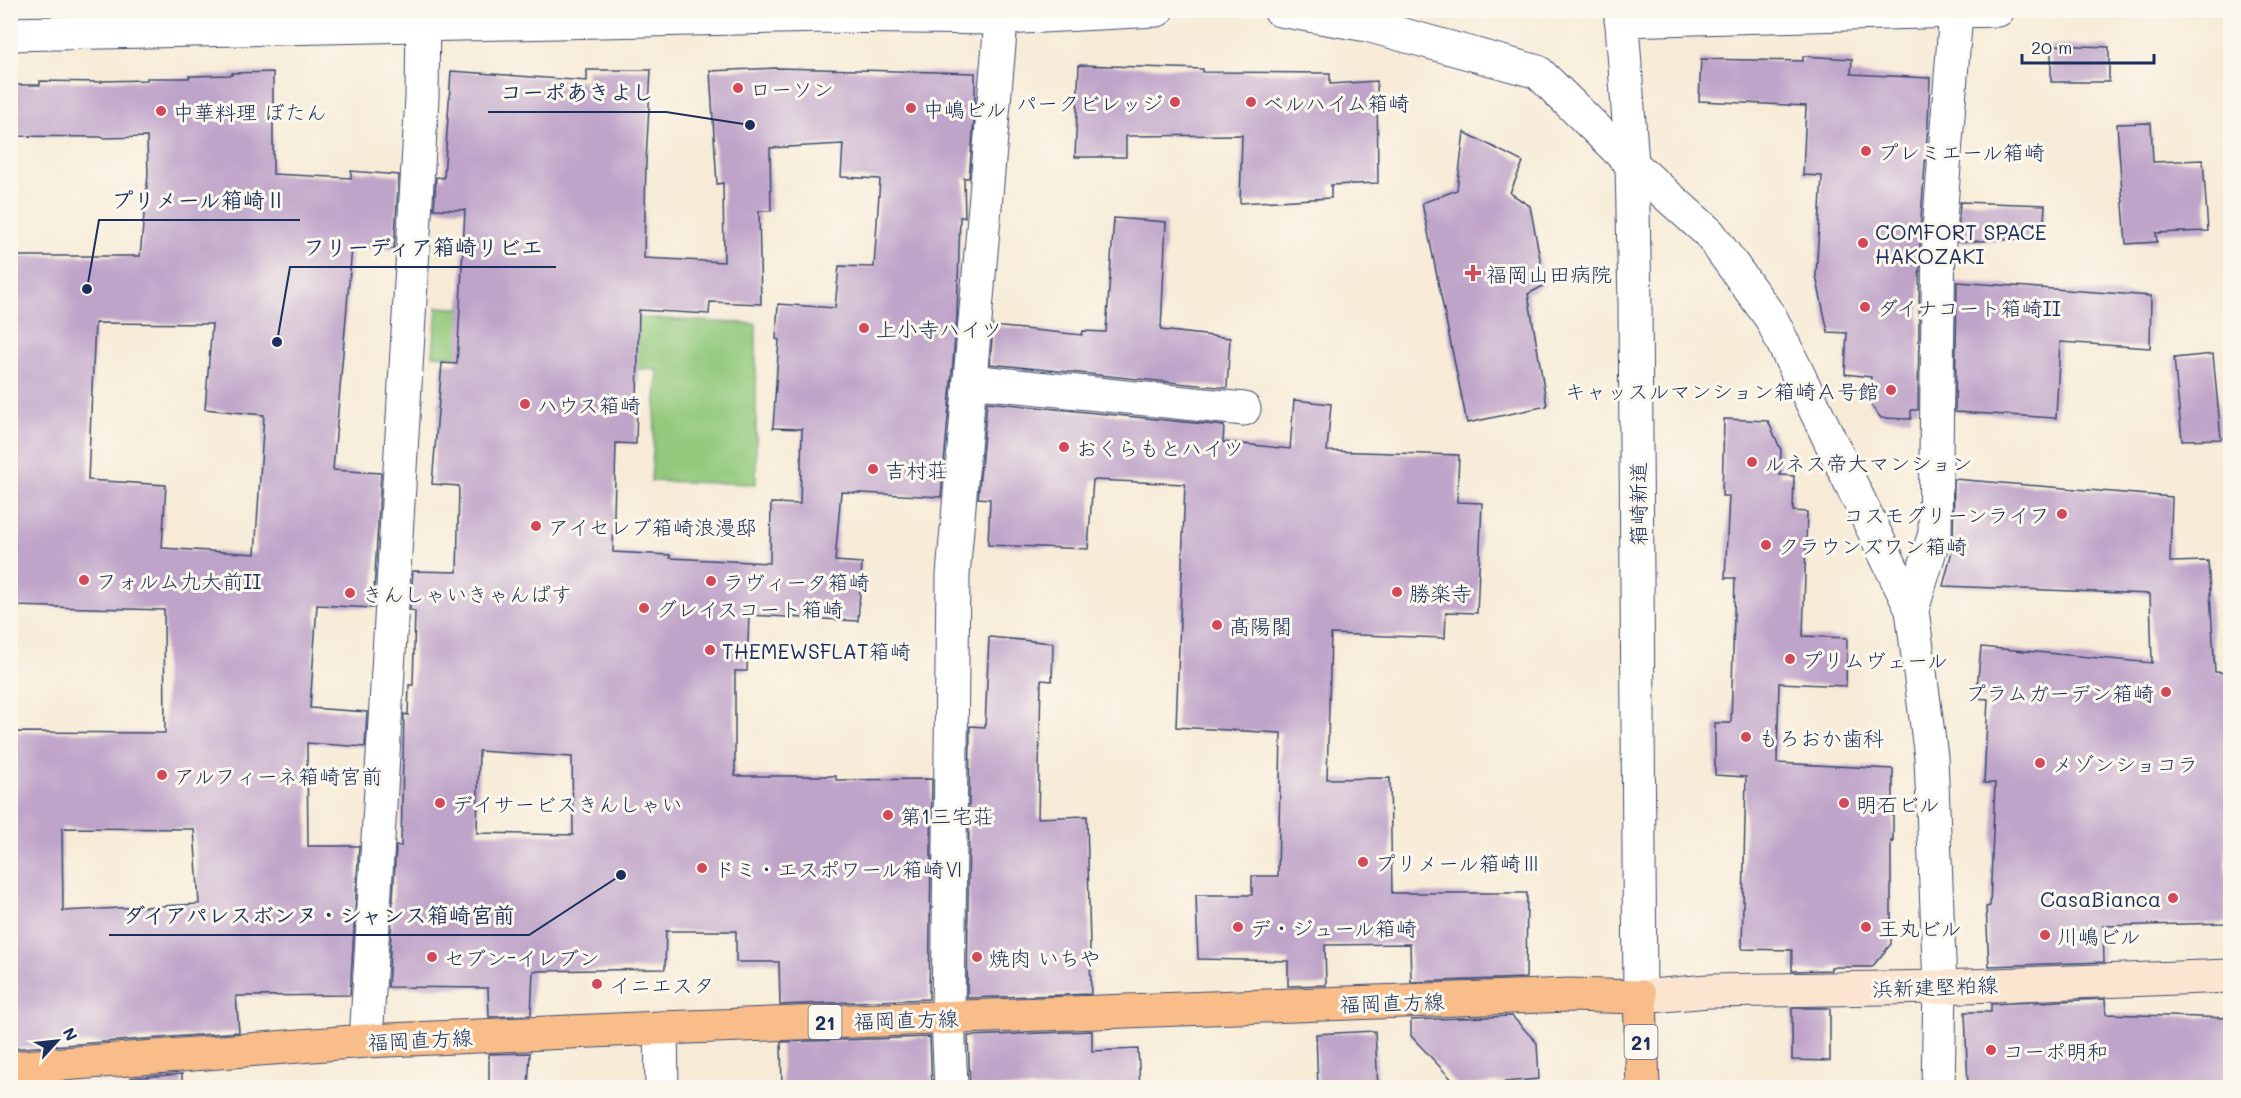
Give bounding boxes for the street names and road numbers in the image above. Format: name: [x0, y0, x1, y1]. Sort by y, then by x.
street label: 箱崎新道: [1624, 462, 1651, 546]
street label: 浜新建堅粕線: [1872, 970, 1998, 1002]
street label: 福岡直方線: [1339, 987, 1445, 1017]
street label: 福岡直方線: [853, 1004, 959, 1034]
road number: 21: [808, 1005, 842, 1039]
street label: 福岡直方線: [367, 1023, 473, 1055]
road number: 21: [1624, 1025, 1658, 1059]

